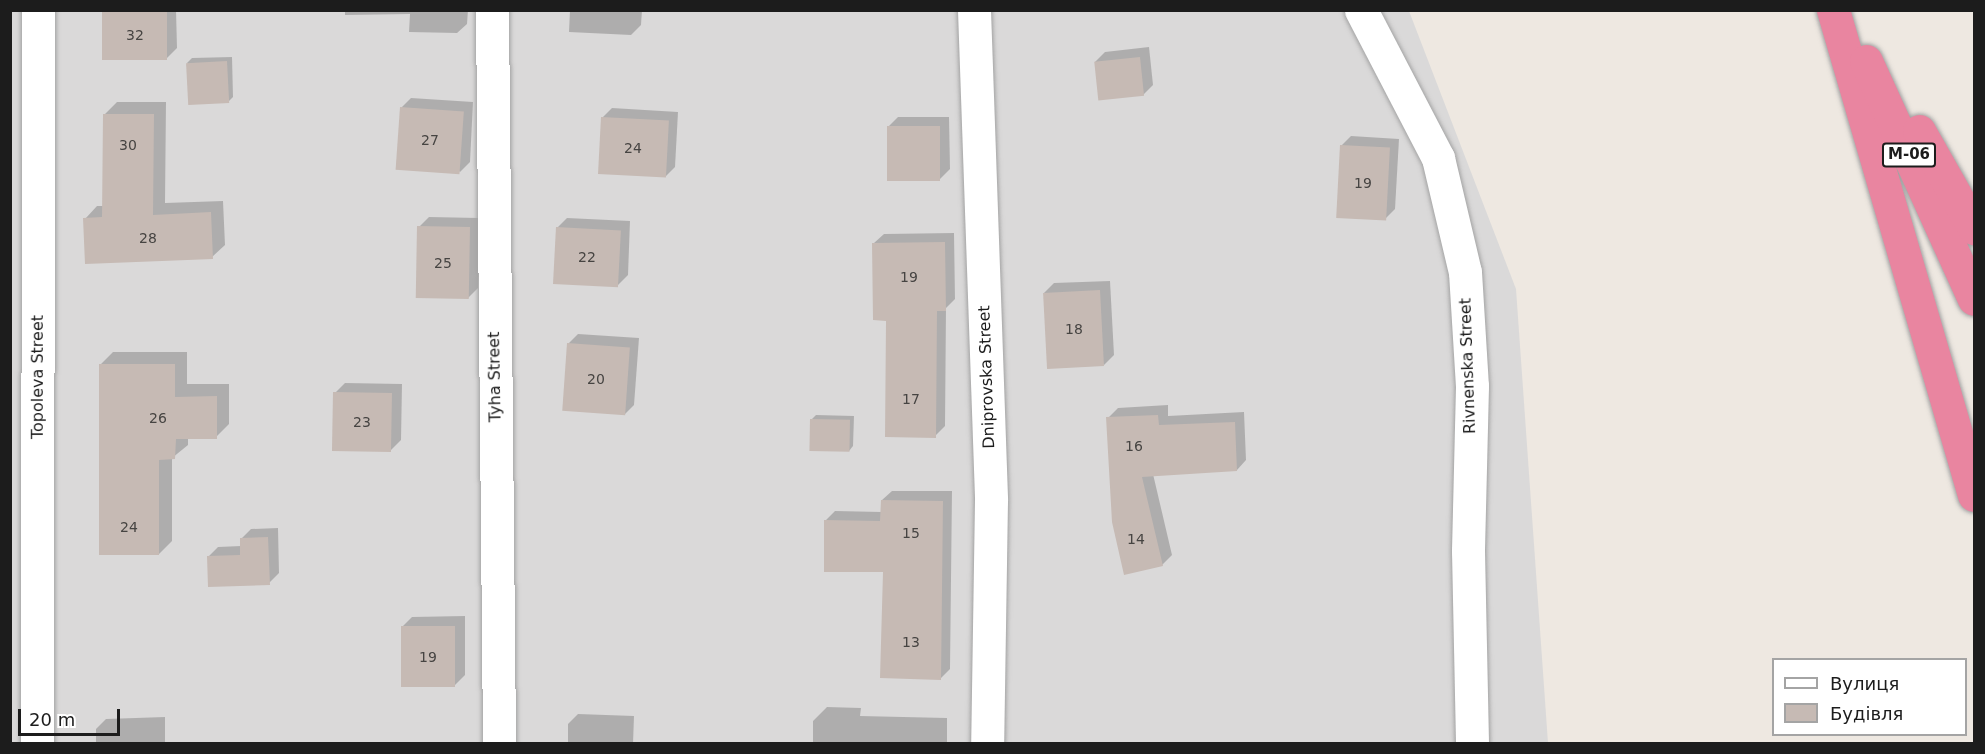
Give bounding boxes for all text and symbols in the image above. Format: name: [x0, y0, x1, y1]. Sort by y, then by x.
house number: 32: [126, 27, 144, 43]
house number: 27: [421, 132, 439, 148]
house number: 30: [119, 137, 137, 153]
house number: 24: [624, 140, 642, 156]
road number: М-06: [1880, 143, 1938, 167]
house number: 19: [1354, 175, 1372, 191]
house number: 28: [139, 230, 157, 246]
house number: 22: [578, 249, 596, 265]
house number: 25: [434, 255, 452, 271]
house number: 19: [900, 269, 918, 285]
street label: Rivnenska Street: [1456, 298, 1480, 434]
street label: Dniprovska Street: [975, 305, 999, 449]
street label: Topoleva Street: [28, 315, 48, 439]
house number: 18: [1065, 321, 1083, 337]
street label: Tyha Street: [485, 332, 505, 422]
house number: 20: [587, 371, 605, 387]
house number: 17: [902, 391, 920, 407]
house number: 26: [149, 410, 167, 426]
house number: 23: [353, 414, 371, 430]
house number: 16: [1125, 438, 1143, 454]
house number: 24: [120, 519, 138, 535]
house number: 15: [902, 525, 920, 541]
house number: 14: [1127, 531, 1145, 547]
house number: 13: [902, 634, 920, 650]
house number: 19: [419, 649, 437, 665]
legend: [1772, 658, 1967, 736]
text: Вулиця: [1830, 673, 1899, 694]
scale bar: [21, 697, 123, 735]
text: Будівля: [1830, 703, 1903, 724]
text: 20 m: [29, 709, 75, 730]

